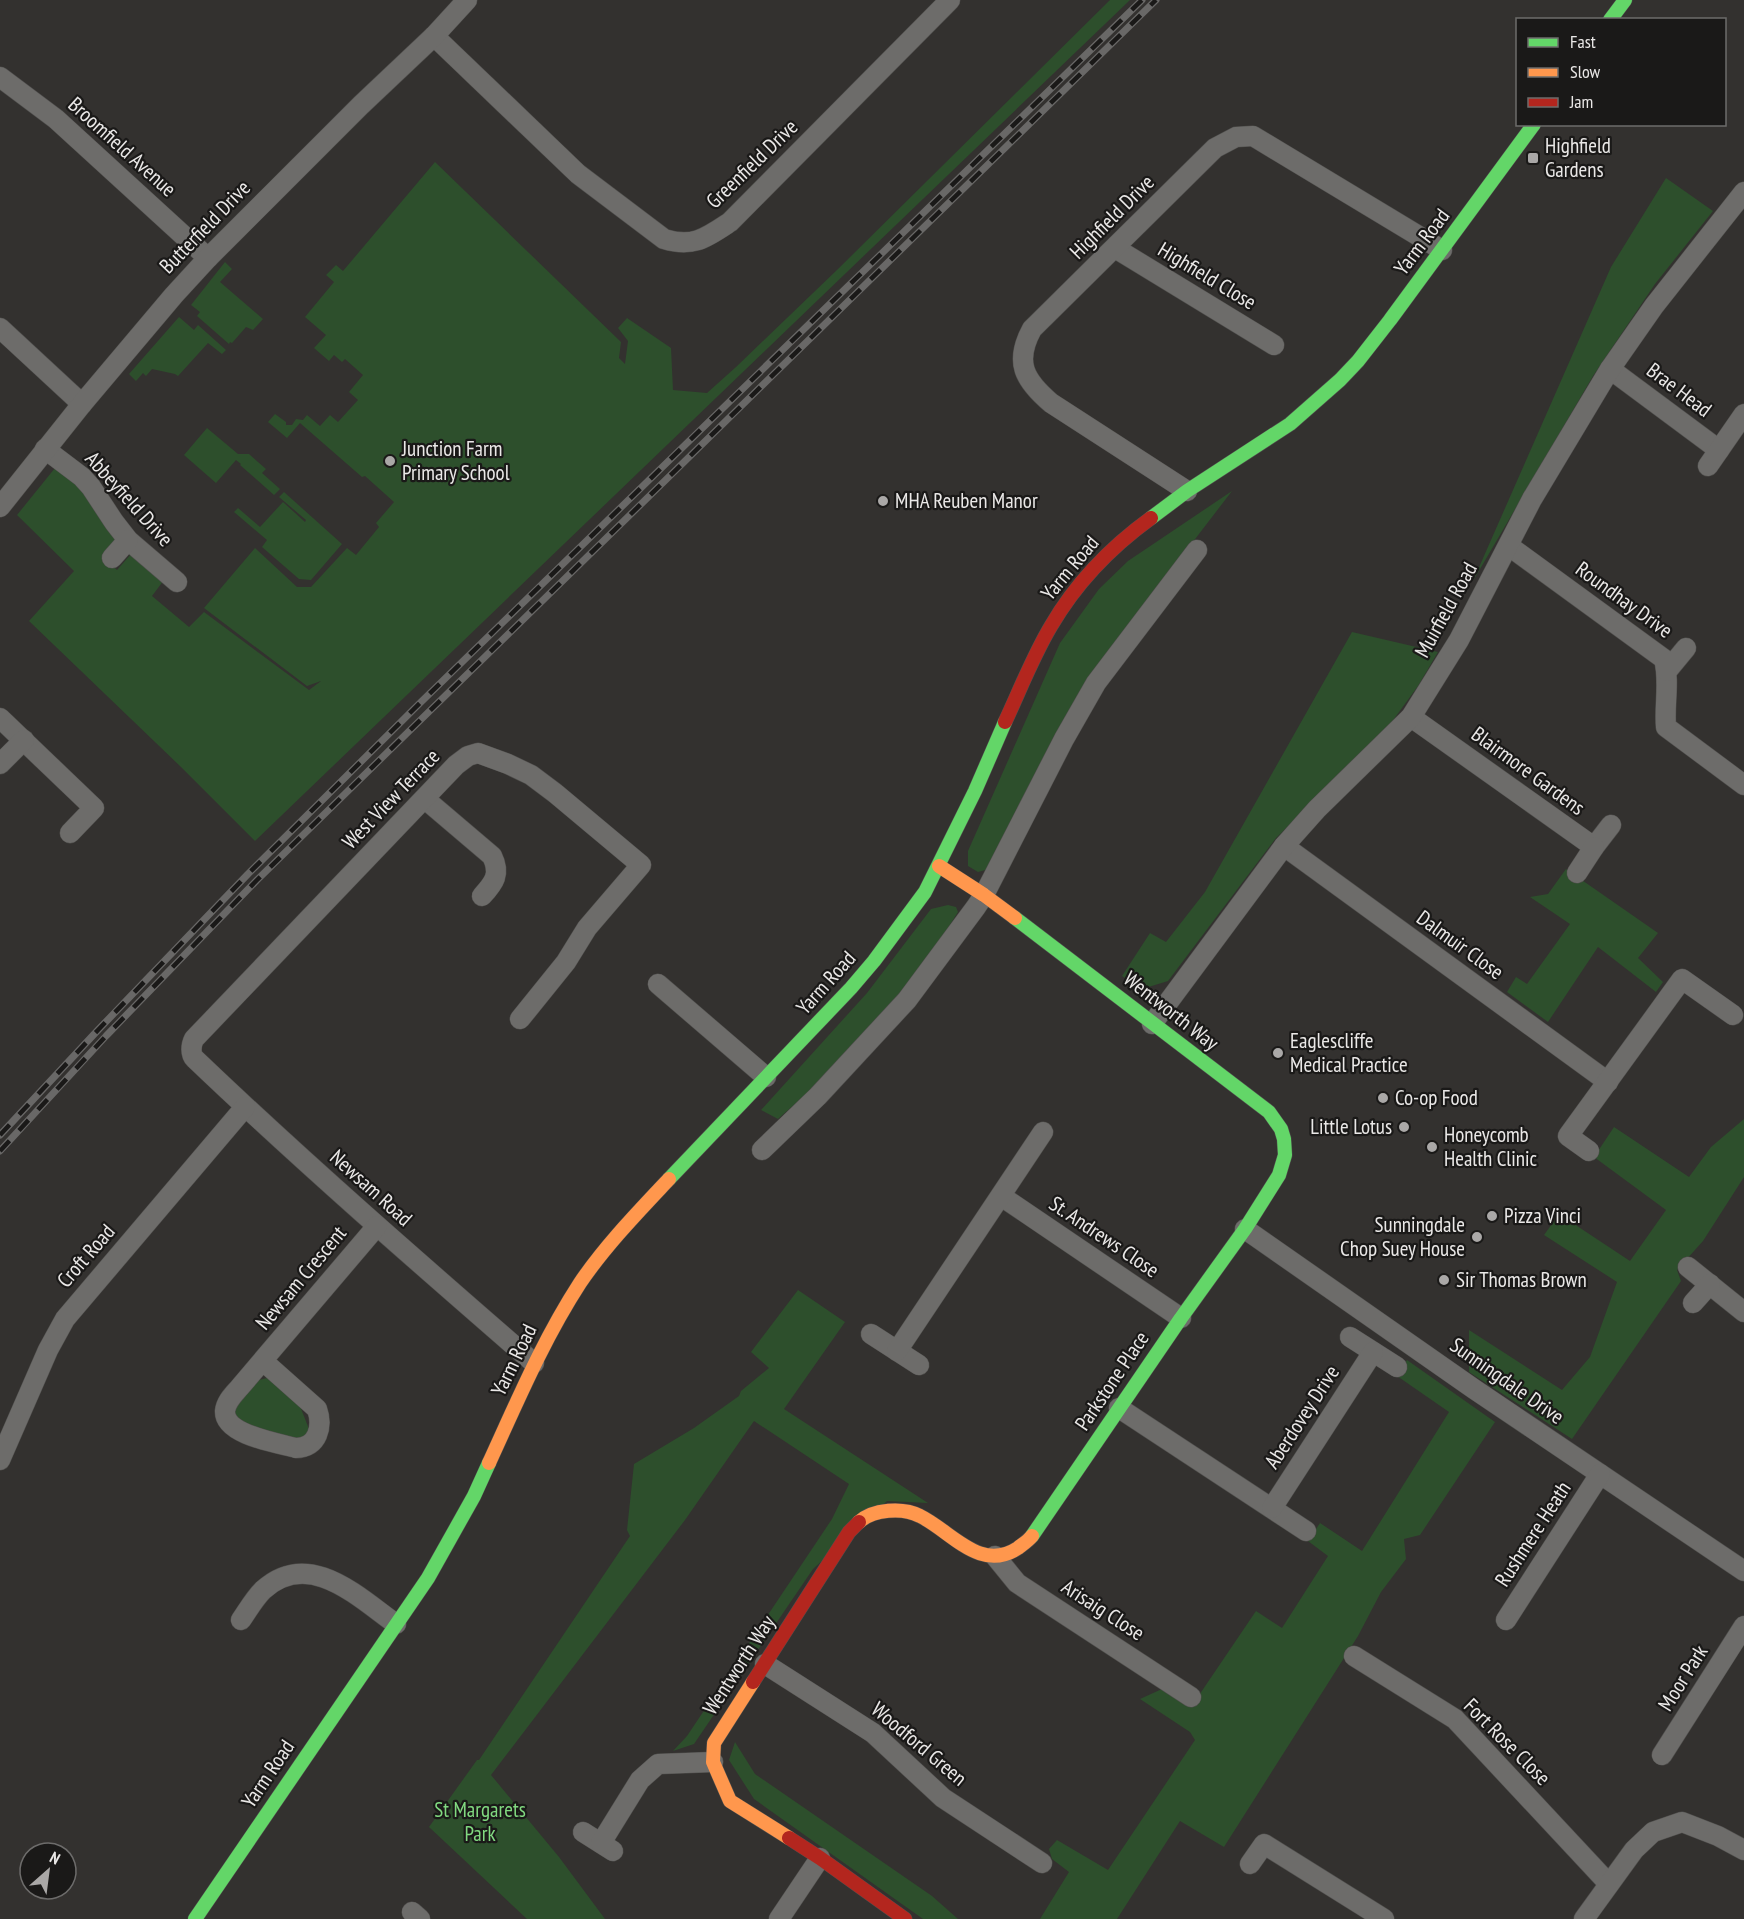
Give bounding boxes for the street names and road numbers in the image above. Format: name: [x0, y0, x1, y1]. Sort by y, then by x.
street label: Broomfield Avenue: [63, 91, 182, 202]
street label: Greenfield Drive: [700, 113, 803, 214]
street label: Highfield Drive: [1064, 169, 1160, 265]
street label: Butterfield Drive: [154, 174, 256, 279]
street label: Yarm Road: [1388, 203, 1455, 280]
street label: Highfield Close: [1153, 236, 1261, 315]
street label: Brae Head: [1641, 356, 1717, 423]
street label: Abbeyfield Drive: [80, 445, 179, 552]
street label: Yarm Road: [1035, 530, 1105, 606]
street label: Roundhay Drive: [1571, 555, 1678, 644]
street label: Muirfield Road: [1408, 557, 1483, 662]
street label: Blairmore Gardens: [1466, 720, 1590, 821]
street label: West View Terrace: [336, 743, 445, 854]
street label: Dalmuir Close: [1411, 904, 1509, 985]
street label: Yarm Road: [790, 945, 861, 1020]
street label: Wentworth Way: [1118, 965, 1224, 1056]
street label: Newsam Road: [325, 1144, 418, 1232]
street label: St. Andrews Close: [1044, 1190, 1164, 1283]
street label: Croft Road: [51, 1218, 120, 1293]
street label: Newsam Crescent: [249, 1220, 352, 1335]
street label: Yarm Road: [485, 1320, 542, 1400]
street label: Parkstone Place: [1069, 1326, 1155, 1435]
street label: Sunningdale Drive: [1445, 1331, 1570, 1430]
street label: Aberdovey Drive: [1258, 1360, 1345, 1473]
street label: Rushmere Heath: [1489, 1476, 1577, 1591]
street label: Arisaig Close: [1057, 1573, 1150, 1646]
street label: Wentworth Way: [696, 1610, 781, 1720]
street label: Moor Park: [1652, 1640, 1713, 1716]
street label: Fort Rose Close: [1458, 1692, 1557, 1791]
street label: Woodford Green: [866, 1696, 973, 1791]
street label: Yarm Road: [235, 1734, 300, 1813]

